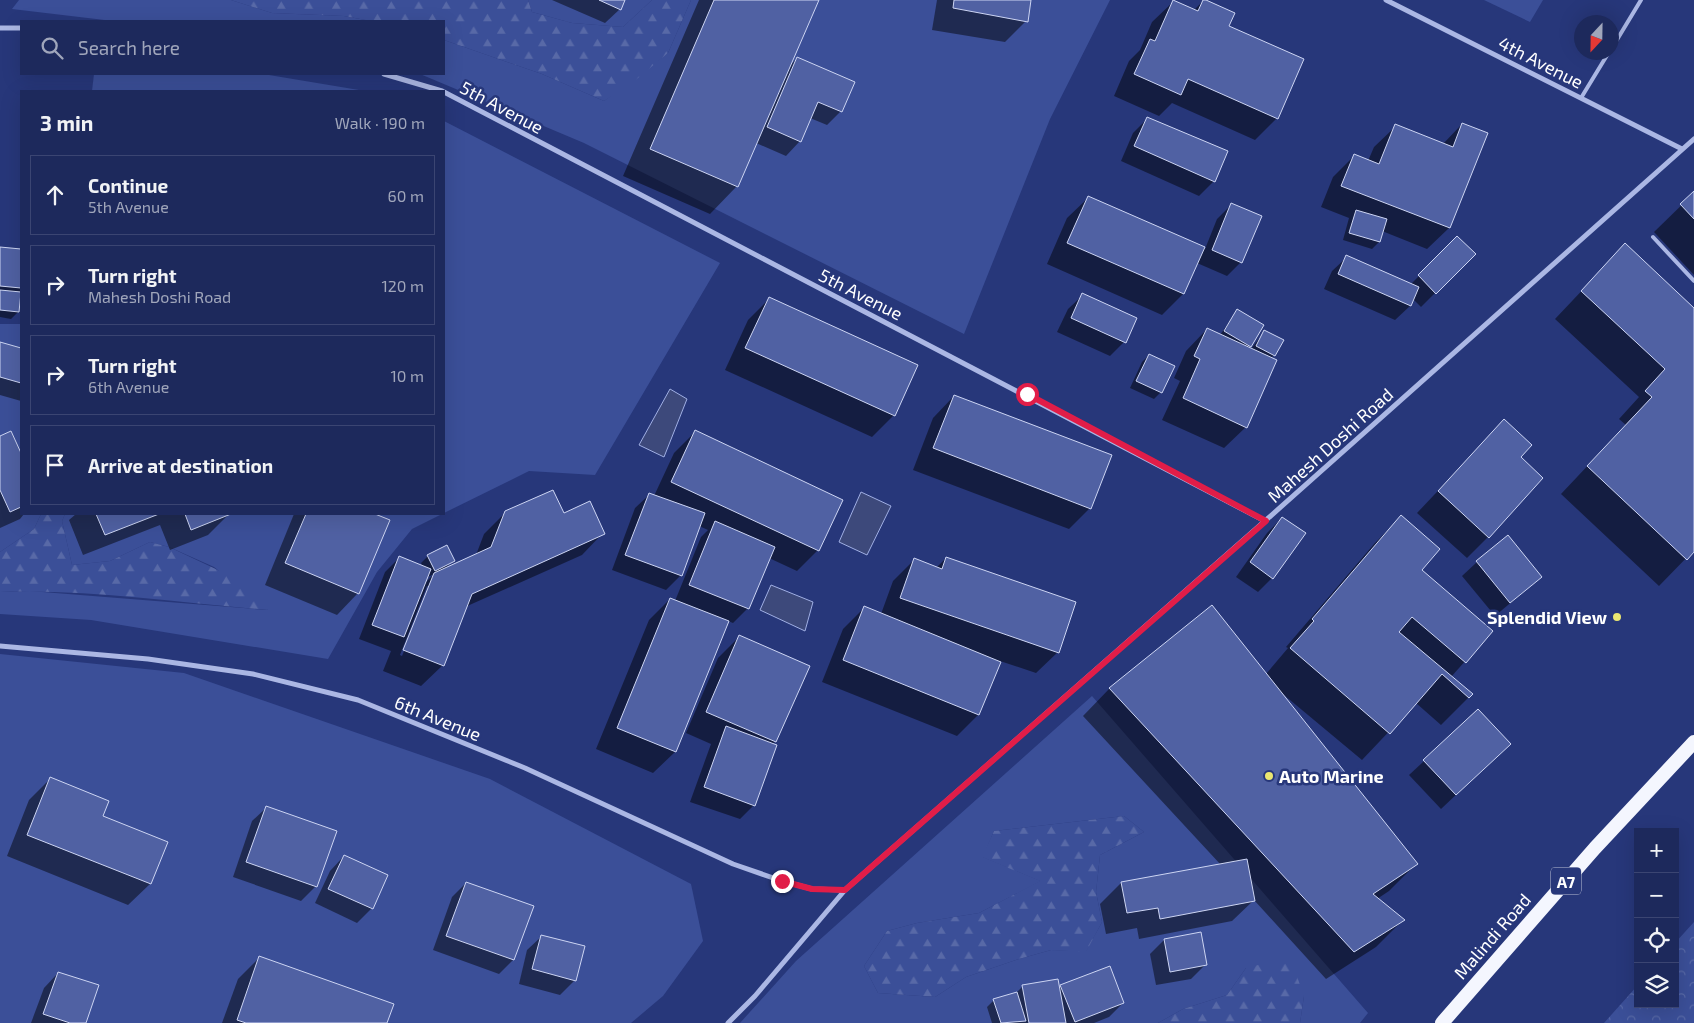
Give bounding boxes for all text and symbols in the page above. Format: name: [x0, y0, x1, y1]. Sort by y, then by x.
north arrow: [1574, 15, 1619, 60]
search box: [20, 20, 445, 75]
street label: 4th Avenue: [1495, 31, 1587, 93]
icon: search: [38, 34, 66, 62]
text: Search here: [78, 36, 180, 59]
street label: 5th Avenue: [457, 76, 547, 138]
text: 3 min: [40, 110, 93, 135]
text: Walk · 190 m: [335, 113, 425, 132]
text: Continue: [88, 174, 168, 197]
icon: ahead: [41, 181, 69, 209]
text: 60 m: [388, 186, 424, 205]
text: 5th Avenue: [88, 197, 169, 216]
text: Turn right: [88, 264, 176, 287]
street label: 5th Avenue: [816, 264, 906, 324]
icon: right: [41, 271, 69, 299]
text: 120 m: [381, 276, 424, 295]
text: Mahesh Doshi Road: [88, 287, 231, 306]
text: Turn right: [88, 354, 176, 377]
icon: right: [41, 361, 69, 389]
text: 10 m: [390, 366, 424, 385]
text: 6th Avenue: [88, 377, 169, 396]
route start: [1016, 383, 1039, 406]
street label: Mahesh Doshi Road: [1263, 383, 1397, 507]
icon: arrive: [41, 451, 69, 479]
text: Arrive at destination: [88, 454, 273, 477]
place label: Splendid View: [1487, 606, 1608, 628]
marker: Splendid View: [1611, 611, 1623, 623]
street label: 6th Avenue: [391, 691, 485, 745]
place label: Auto Marine: [1279, 765, 1384, 787]
marker: Auto Marine: [1263, 770, 1275, 782]
map controls: [1634, 828, 1679, 1008]
button: +: [1634, 828, 1679, 873]
road number: A7: [1551, 868, 1581, 894]
route end: [771, 870, 794, 893]
button: −: [1634, 873, 1679, 918]
street label: Malindi Road: [1449, 889, 1535, 983]
button: locate: [1634, 918, 1679, 963]
button: layers: [1634, 963, 1679, 1008]

